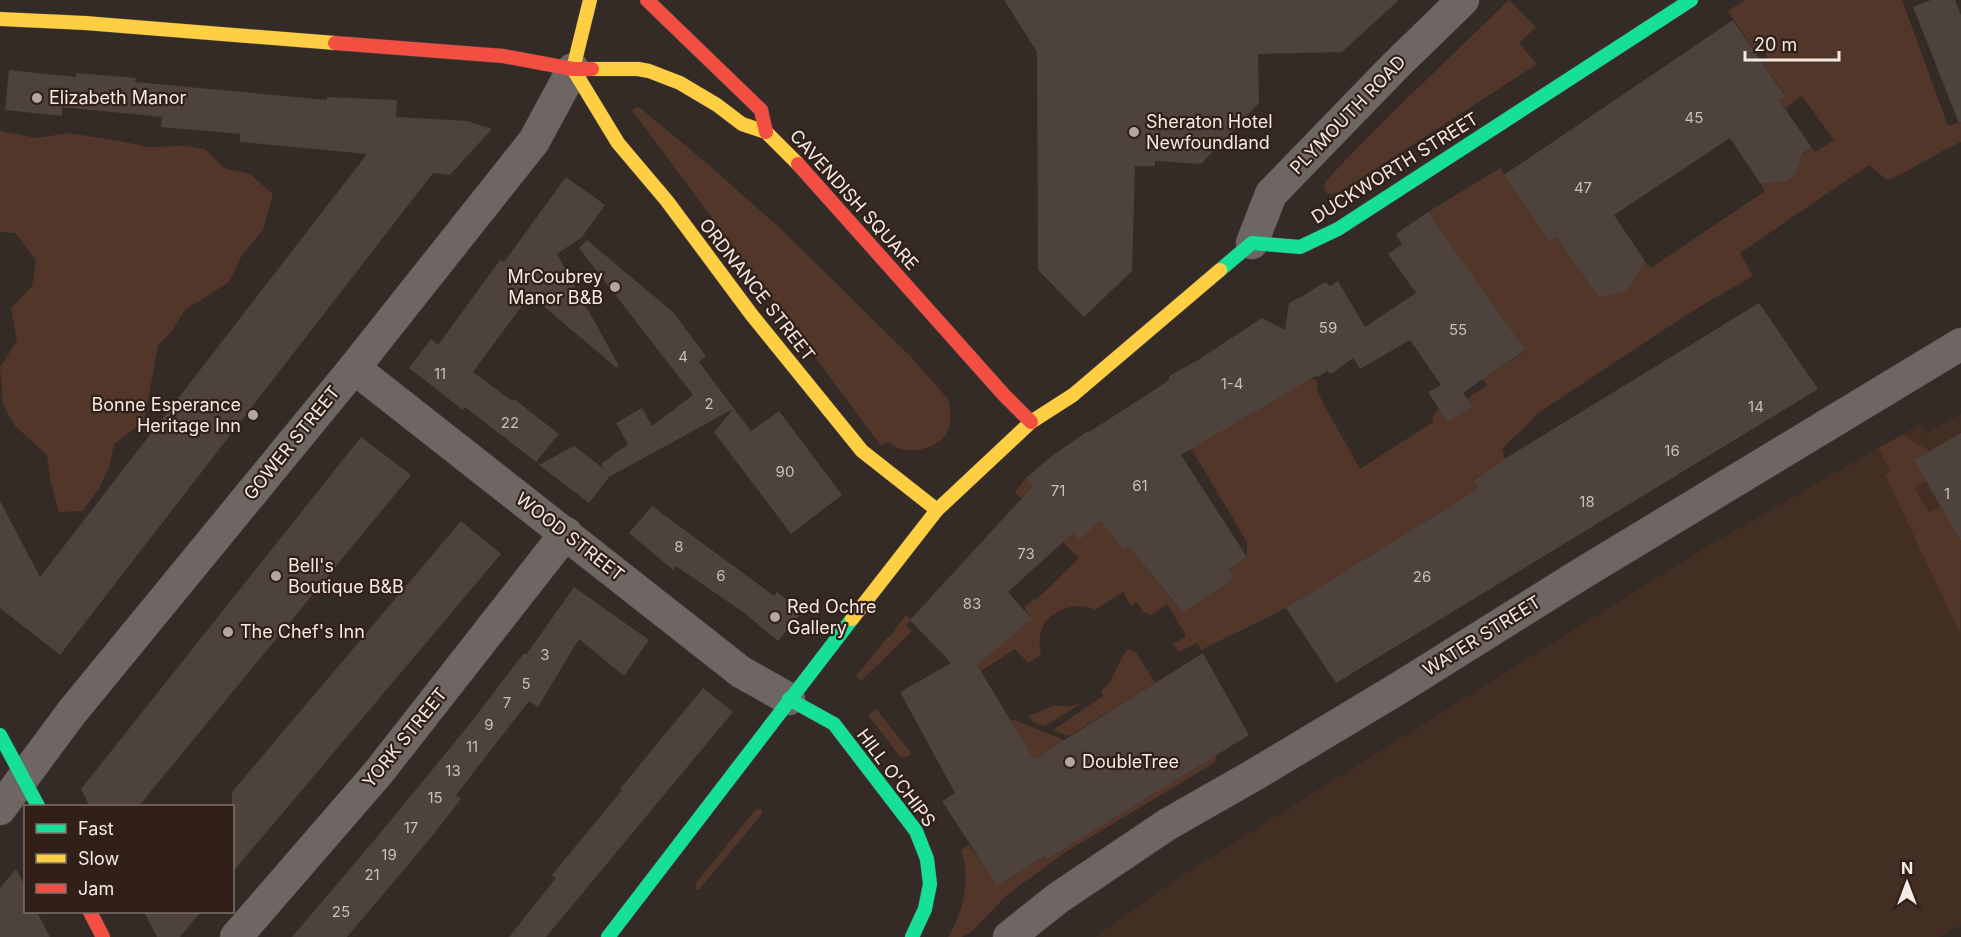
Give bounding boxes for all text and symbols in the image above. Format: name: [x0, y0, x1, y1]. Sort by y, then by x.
scale bar: [1745, 24, 1840, 62]
text: 20 m: [1754, 34, 1797, 55]
street label: PLYMOUTH ROAD: [1286, 51, 1410, 178]
place label: Elizabeth Manor: [49, 87, 186, 108]
marker: Elizabeth Manor: [30, 91, 44, 105]
street label: DUCKWORTH STREET: [1307, 108, 1482, 228]
house number: 45: [1685, 108, 1703, 127]
place label: Sheraton Hotel Newfoundland: [1146, 111, 1273, 153]
street label: CAVENDISH SQUARE: [786, 125, 923, 274]
marker: Sheraton Hotel Newfoundland: [1127, 125, 1141, 139]
house number: 47: [1574, 178, 1592, 197]
street label: ORDNANCE STREET: [695, 214, 820, 365]
place label: MrCoubrey Manor B&B: [508, 266, 603, 308]
marker: MrCoubrey Manor B&B: [608, 280, 622, 294]
house number: 59: [1319, 318, 1337, 337]
house number: 55: [1449, 320, 1467, 339]
house number: 4: [678, 347, 688, 366]
house number: 11: [434, 364, 446, 383]
house number: 1-4: [1221, 374, 1243, 393]
street label: GOWER STREET: [239, 382, 344, 504]
place label: Bonne Esperance Heritage Inn: [91, 394, 241, 436]
house number: 2: [704, 394, 714, 413]
house number: 14: [1748, 397, 1764, 416]
marker: Bonne Esperance Heritage Inn: [246, 408, 260, 422]
house number: 22: [501, 413, 519, 432]
house number: 16: [1664, 441, 1680, 460]
house number: 90: [776, 462, 794, 481]
house number: 61: [1132, 476, 1148, 495]
house number: 71: [1051, 481, 1065, 500]
house number: 1: [1944, 484, 1950, 503]
street label: WOOD STREET: [512, 488, 629, 585]
house number: 18: [1579, 492, 1595, 511]
house number: 8: [674, 537, 684, 556]
house number: 73: [1017, 544, 1035, 563]
place label: Bell's Boutique B&B: [288, 555, 404, 597]
house number: 6: [716, 566, 726, 585]
house number: 26: [1413, 567, 1431, 586]
marker: Bell's Boutique B&B: [269, 569, 283, 583]
street label: WATER STREET: [1419, 591, 1544, 680]
house number: 83: [963, 594, 981, 613]
place label: Red Ochre Gallery: [787, 596, 877, 638]
marker: Red Ochre Gallery: [768, 610, 782, 624]
place label: The Chef's Inn: [240, 621, 365, 642]
marker: The Chef's Inn: [221, 625, 235, 639]
house number: 3: [540, 645, 550, 664]
house number: 5: [521, 674, 531, 693]
street label: YORK STREET: [358, 684, 451, 792]
house number: 7: [503, 693, 511, 712]
house number: 9: [484, 715, 494, 734]
street label: HILL O'CHIPS: [853, 725, 940, 831]
house number: 11: [466, 737, 478, 756]
place label: DoubleTree: [1082, 751, 1179, 772]
marker: DoubleTree: [1063, 755, 1077, 769]
house number: 13: [445, 761, 461, 780]
house number: 15: [427, 788, 443, 807]
legend: [24, 805, 234, 913]
text: Fast: [78, 818, 114, 839]
house number: 17: [404, 818, 418, 837]
house number: 19: [381, 845, 397, 864]
text: Slow: [78, 848, 119, 869]
north arrow: [1877, 853, 1937, 913]
text: N: [1901, 858, 1913, 878]
house number: 21: [364, 865, 380, 884]
text: Jam: [78, 878, 114, 899]
house number: 25: [332, 902, 350, 921]

